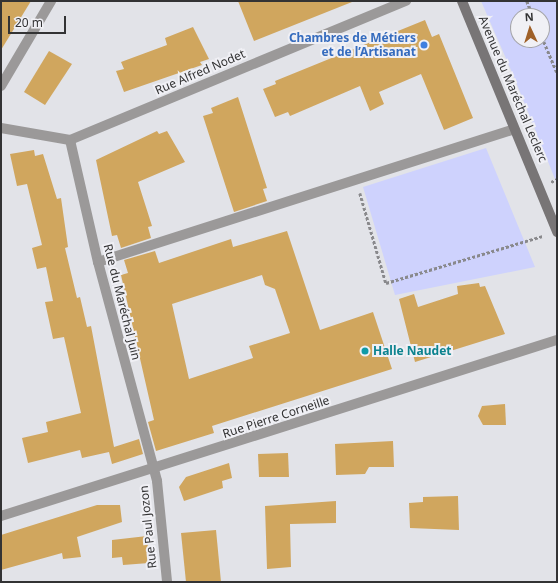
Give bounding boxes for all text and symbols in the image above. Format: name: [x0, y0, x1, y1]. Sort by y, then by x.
scale bar: [10, 8, 68, 34]
north arrow: [510, 8, 550, 48]
text: N: [524, 9, 534, 24]
text: 20 m: [15, 14, 43, 31]
street label: Avenue du Maréchal Leclerc: [476, 14, 550, 164]
place label: Chambres de Métiers et de l’Artisanat: [289, 31, 416, 59]
marker: Chambres de Métiers et de l’Artisanat: [419, 40, 429, 50]
street label: Rue Alfred Nodet: [153, 47, 247, 97]
street label: Rue du Maréchal Juin: [101, 242, 143, 362]
place label: Halle Naudet: [373, 344, 452, 358]
marker: Halle Naudet: [360, 346, 370, 356]
street label: Rue Pierre Corneille: [221, 393, 331, 441]
street label: Rue Paul Jozon: [136, 485, 160, 569]

